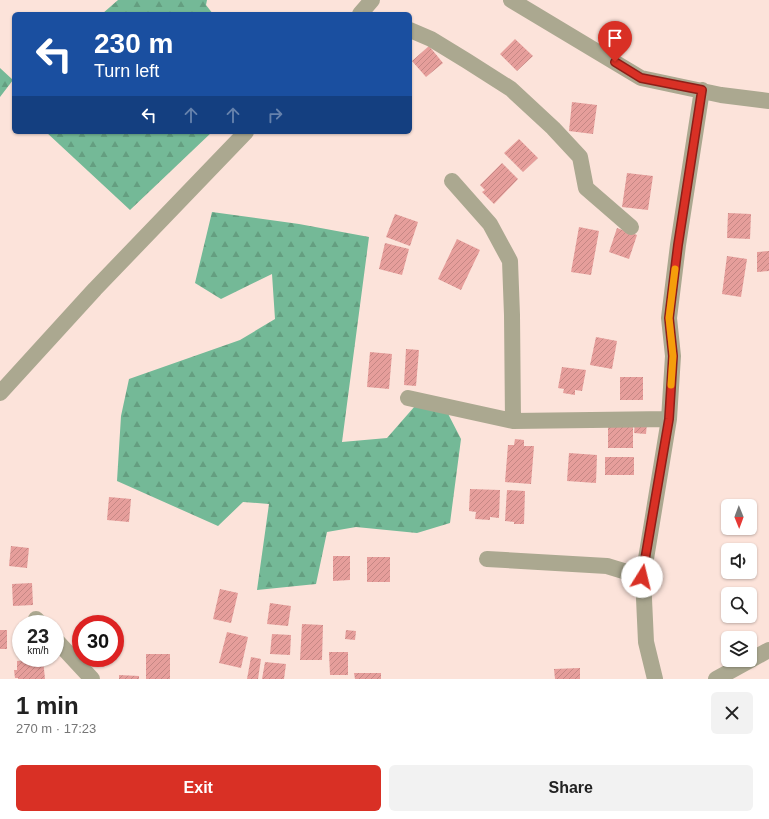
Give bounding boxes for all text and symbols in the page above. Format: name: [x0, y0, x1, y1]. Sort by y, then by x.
pin: [598, 21, 632, 62]
icon: arrive: [604, 27, 626, 49]
icon: left: [28, 28, 80, 80]
text: 230 m: [94, 28, 173, 59]
text: Turn left: [94, 61, 159, 81]
icon: left: [138, 104, 160, 126]
icon: ahead: [180, 104, 202, 126]
icon: ahead: [222, 104, 244, 126]
icon: right: [264, 104, 286, 126]
north arrow: [721, 499, 757, 535]
map controls: [721, 499, 757, 667]
button: sound: [721, 543, 757, 579]
position arrow: [621, 556, 663, 598]
button: search: [721, 587, 757, 623]
speed limit sign: 30: [72, 615, 124, 667]
text: 23: [27, 625, 49, 647]
button: layers: [721, 631, 757, 667]
text: km/h: [27, 645, 49, 656]
text: 1 min: [16, 692, 79, 719]
button: close: [711, 692, 753, 734]
text: 270 m · 17:23: [16, 721, 96, 736]
button: Exit: [16, 765, 381, 811]
button: Share: [389, 765, 753, 811]

